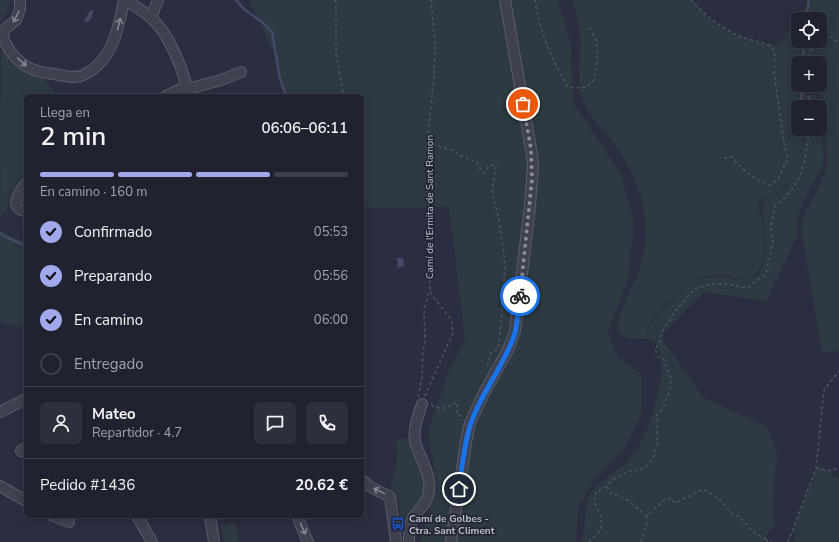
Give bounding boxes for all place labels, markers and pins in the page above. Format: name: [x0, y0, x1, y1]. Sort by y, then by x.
pin: [506, 87, 540, 121]
pin: [442, 472, 476, 506]
place label: Camí de Golbes - Ctra. Sant Climent: [409, 512, 495, 538]
bus stop icon: Camí de Golbes - Ctra. Sant Climent: [390, 516, 406, 532]

